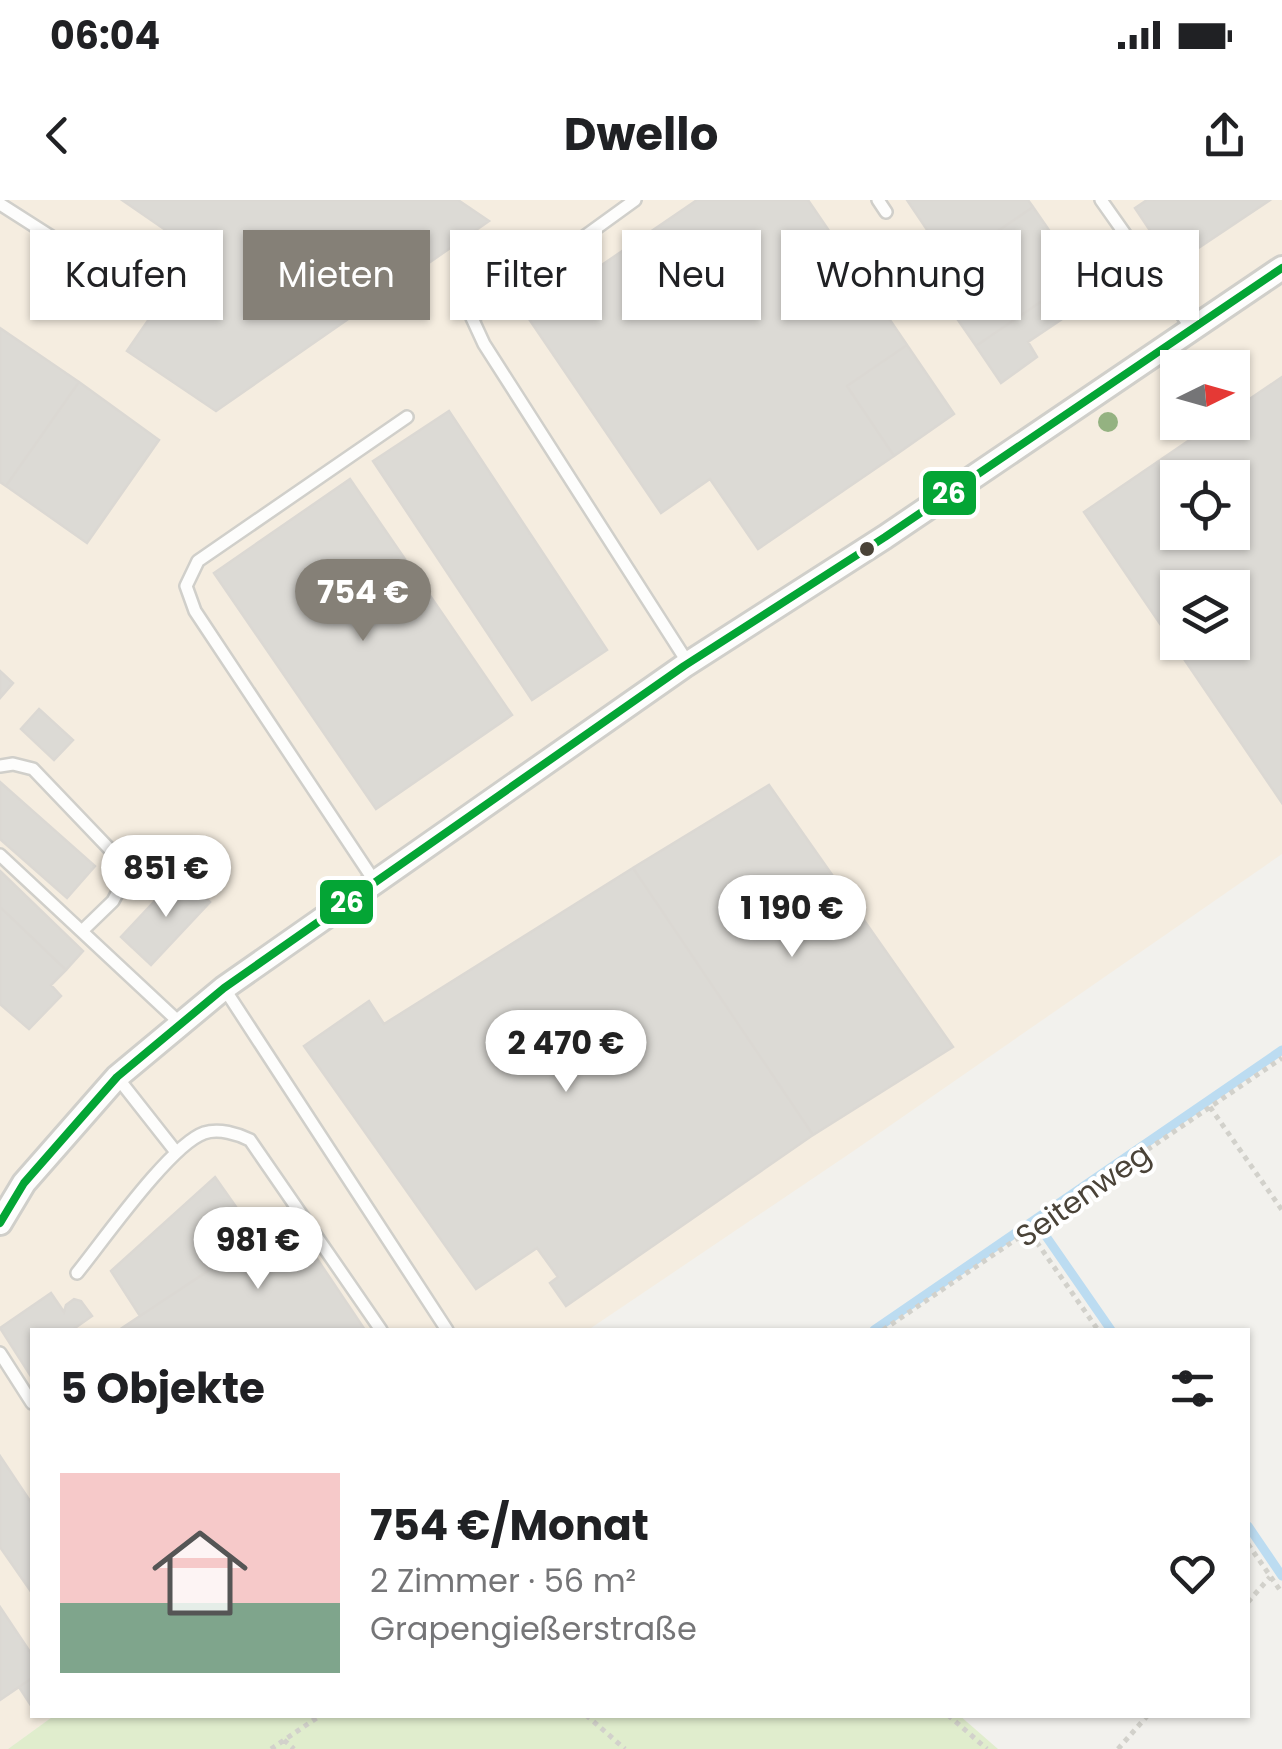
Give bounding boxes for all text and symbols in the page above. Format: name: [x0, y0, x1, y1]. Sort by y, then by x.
text: 06:04: [50, 9, 160, 62]
text: Dwello: [564, 103, 718, 166]
icon: back: [30, 108, 85, 163]
icon: share: [1197, 108, 1252, 163]
chip: Kaufen: [30, 230, 223, 320]
chip: Mieten: [243, 230, 430, 320]
chip: Filter: [450, 230, 602, 320]
chip: Neu: [622, 230, 761, 320]
chip: Wohnung: [781, 230, 1021, 320]
chip: Haus: [1041, 230, 1199, 320]
north arrow: [1160, 350, 1250, 440]
map controls: [1160, 350, 1250, 660]
button: locate: [1160, 460, 1250, 550]
line badge: 26: [921, 469, 978, 517]
text: 26: [932, 474, 966, 513]
unlabelled marker: [857, 539, 877, 559]
pin: 754 €: [293, 559, 433, 644]
text: 754 €: [317, 569, 409, 614]
button: layers: [1160, 570, 1250, 660]
pin: 851 €: [96, 835, 236, 920]
text: 851 €: [123, 845, 209, 890]
pin: 1 190 €: [700, 875, 884, 960]
line badge: 26: [318, 878, 375, 926]
text: 26: [330, 883, 364, 922]
text: 1 190 €: [740, 885, 844, 930]
pin: 2 470 €: [474, 1010, 658, 1095]
text: 2 470 €: [508, 1020, 624, 1065]
street label: Seitenweg: [1007, 1133, 1159, 1257]
pin: 981 €: [188, 1207, 328, 1292]
text: 981 €: [216, 1217, 300, 1262]
text: 5 Objekte: [60, 1359, 265, 1418]
icon: filters: [1165, 1361, 1220, 1416]
text: 754 €/Monat: [370, 1496, 649, 1555]
icon: home: [140, 1513, 260, 1633]
icon: heart: [1165, 1546, 1220, 1601]
text: 2 Zimmer · 56 m²: [370, 1558, 636, 1603]
text: Grapengießerstraße: [370, 1606, 697, 1651]

